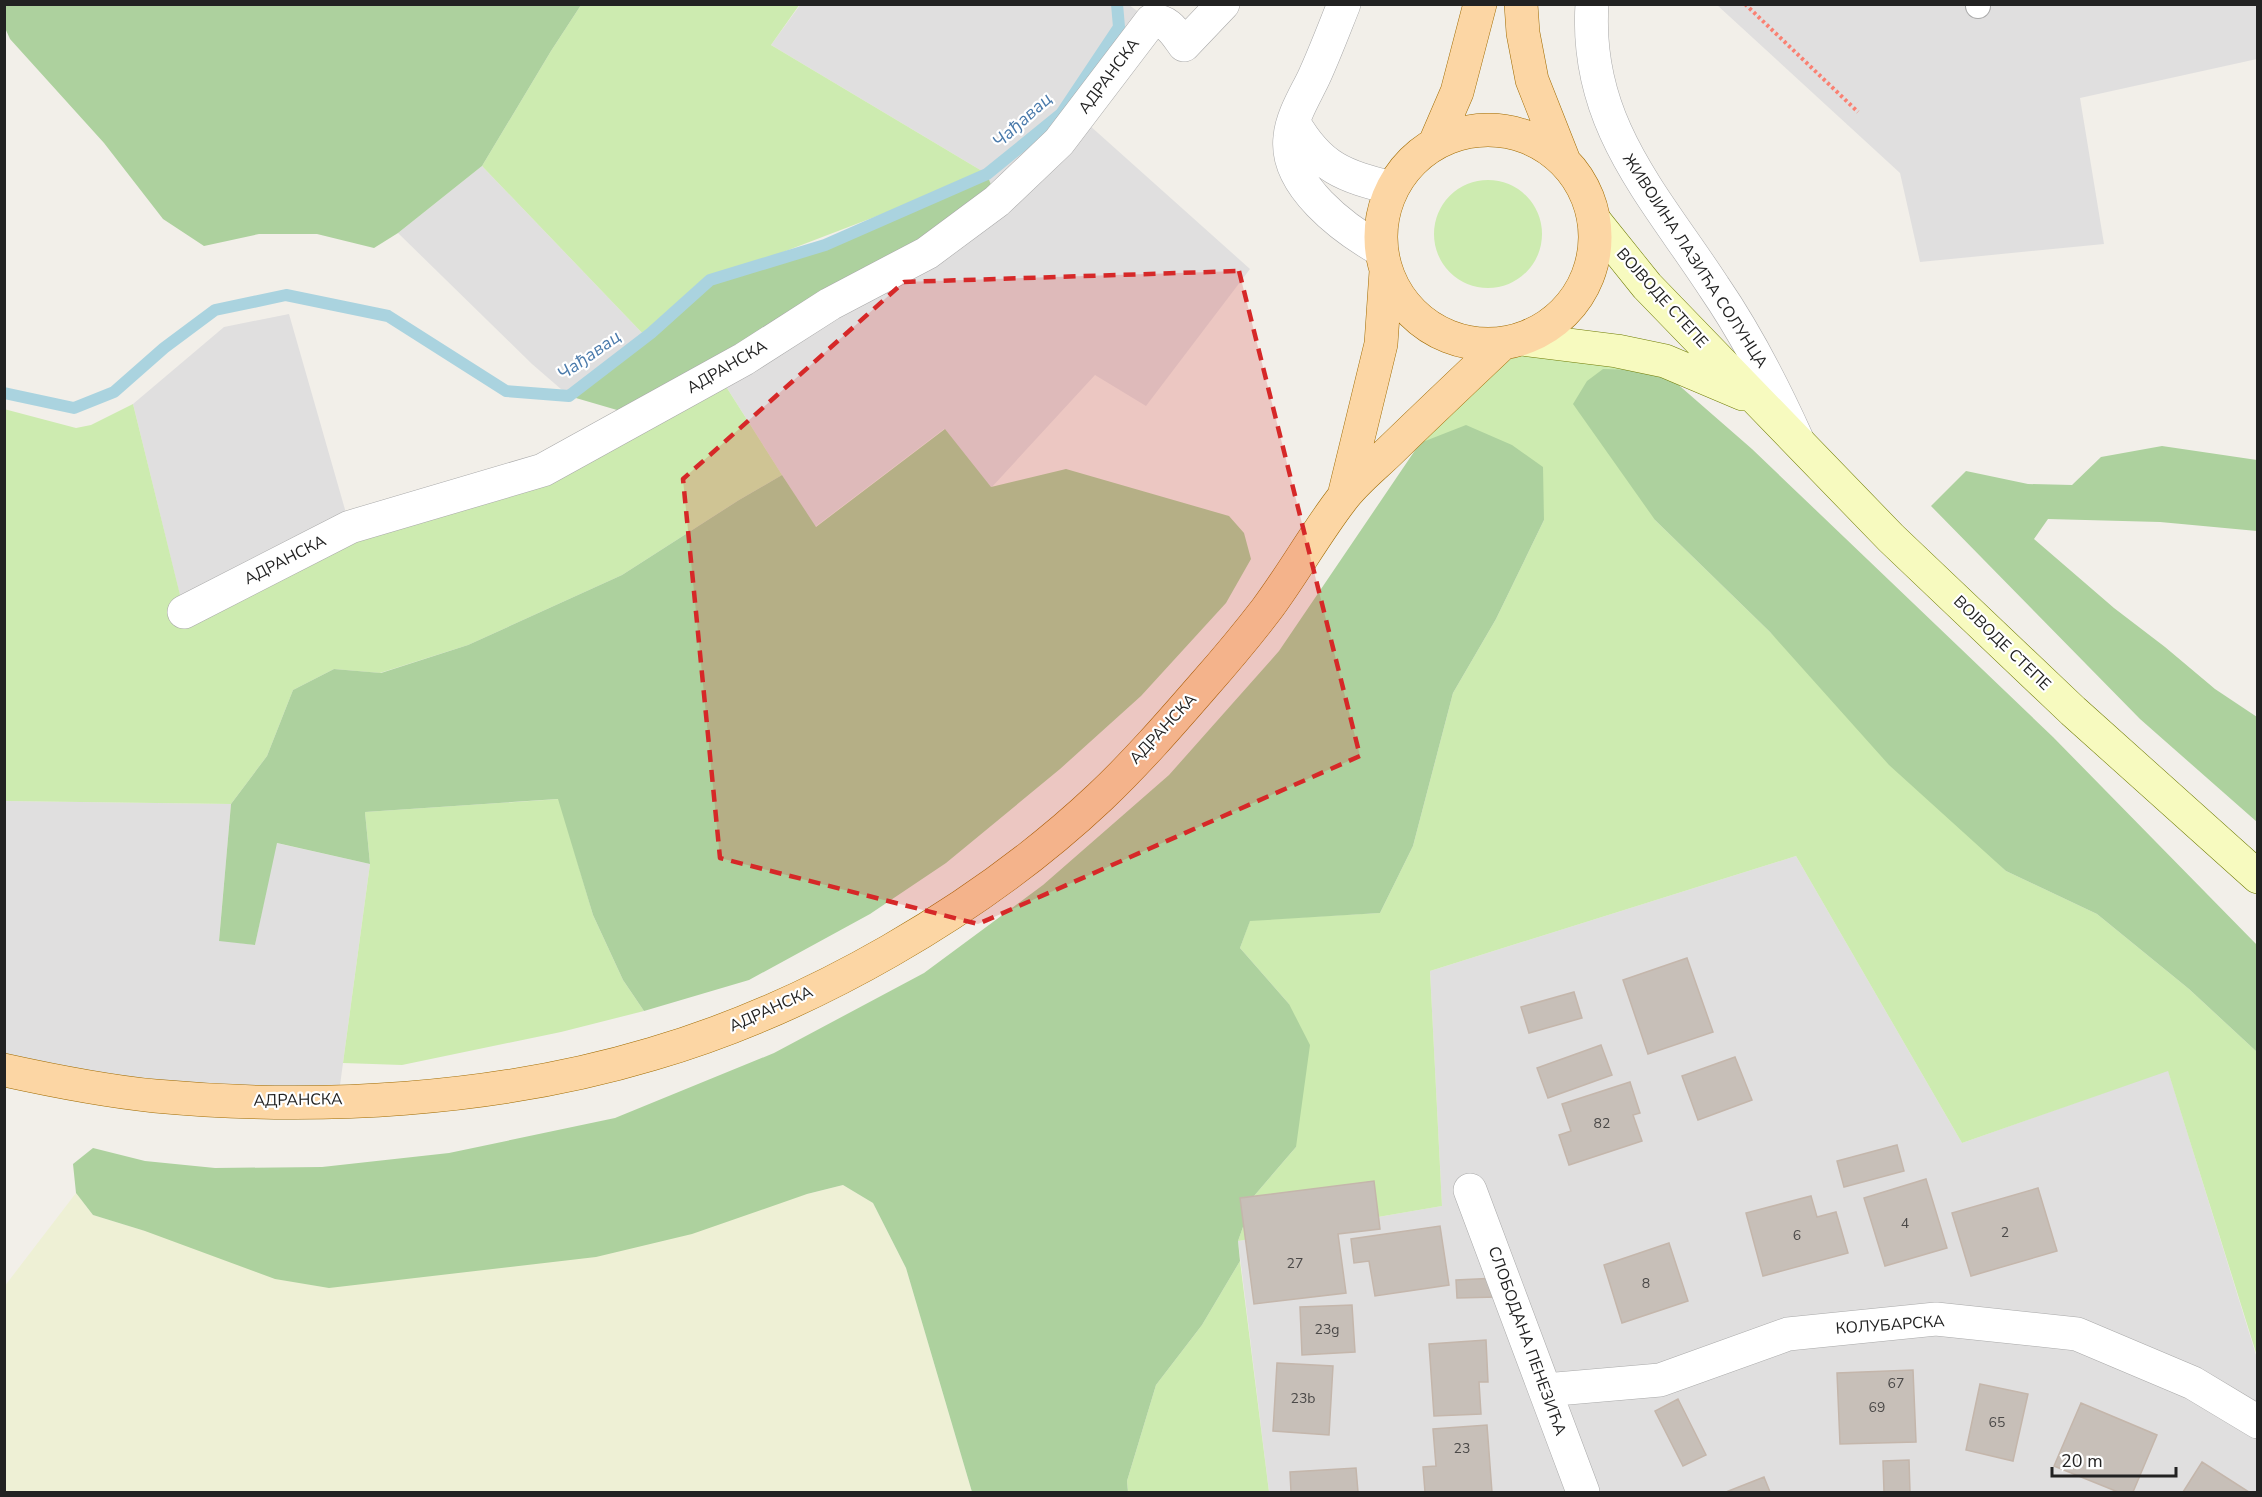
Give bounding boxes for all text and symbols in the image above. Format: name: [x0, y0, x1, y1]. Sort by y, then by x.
street label: АДРАНСКА: [1073, 33, 1145, 118]
water label: Чађавац: [987, 87, 1057, 153]
street label: ЖИВОЈИНА ЛАЗИЋА СОЛУНЦА: [1617, 150, 1773, 373]
street label: ВОЈВОДЕ СТЕПЕ: [1611, 243, 1713, 353]
water label: Чађавац: [553, 324, 625, 386]
street label: АДРАНСКА: [683, 335, 771, 399]
street label: АДРАНСКА: [240, 530, 330, 590]
street label: ВОЈВОДЕ СТЕПЕ: [1949, 591, 2055, 695]
street label: АДРАНСКА: [1125, 689, 1202, 769]
street label: АДРАНСКА: [726, 981, 817, 1037]
street label: АДРАНСКА: [253, 1088, 343, 1112]
house number: 82: [1594, 1114, 1610, 1133]
house number: 4: [1901, 1214, 1909, 1233]
house number: 2: [2001, 1223, 2009, 1242]
house number: 6: [1793, 1226, 1801, 1245]
street label: СЛОБОДАНА ПЕНЕЗИЋА: [1483, 1243, 1572, 1439]
house number: 27: [1287, 1254, 1303, 1273]
house number: 8: [1642, 1274, 1650, 1293]
street label: КОЛУБАРСКА: [1835, 1310, 1946, 1340]
house number: 23g: [1314, 1320, 1340, 1339]
house number: 67: [1888, 1374, 1904, 1393]
house number: 23b: [1291, 1389, 1315, 1408]
house number: 69: [1869, 1398, 1885, 1417]
house number: 65: [1989, 1413, 2005, 1432]
house number: 23: [1454, 1439, 1470, 1458]
scale bar: [2052, 1440, 2176, 1478]
text: 20 m: [2061, 1449, 2103, 1473]

